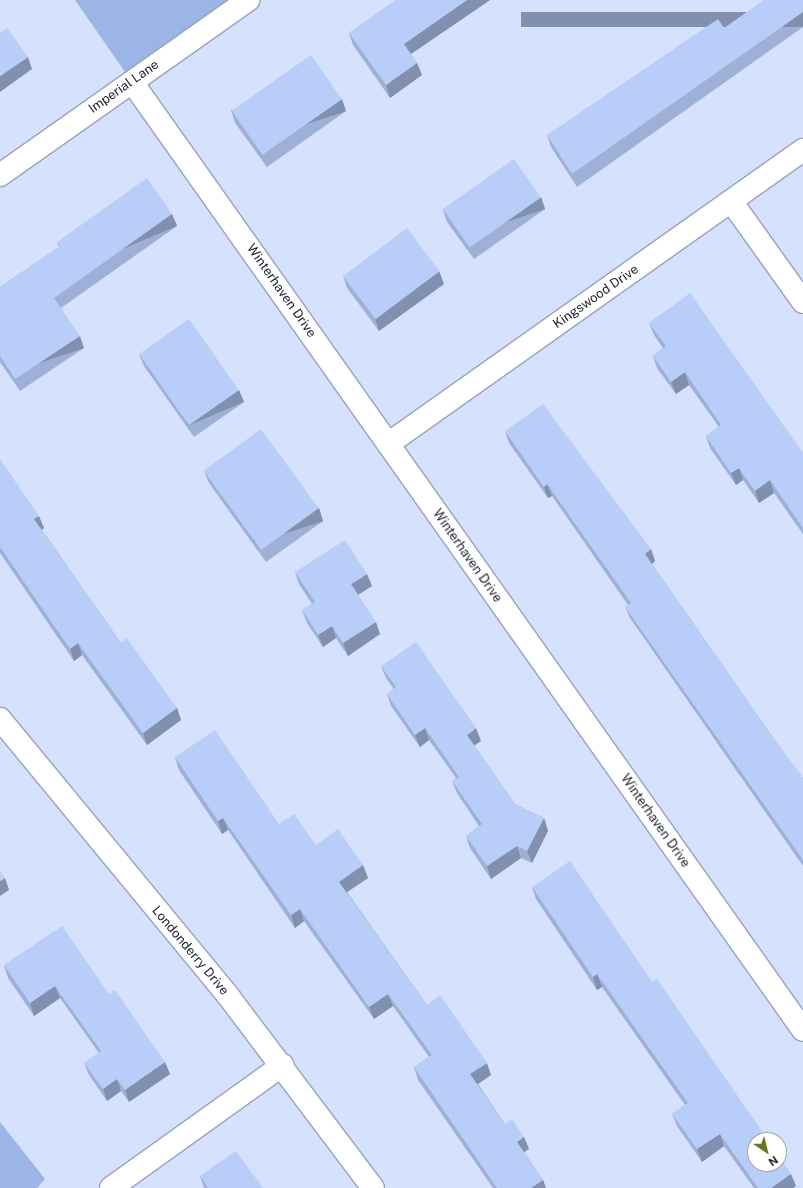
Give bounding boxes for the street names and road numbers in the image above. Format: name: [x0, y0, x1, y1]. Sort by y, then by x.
street label: Imperial Lane: [86, 57, 162, 117]
street label: Winterhaven Drive: [243, 241, 319, 341]
street label: Kingswood Drive: [550, 262, 642, 332]
street label: Winterhaven Drive: [429, 506, 505, 606]
street label: Winterhaven Drive: [617, 771, 693, 871]
street label: Londonderry Drive: [148, 903, 232, 999]

